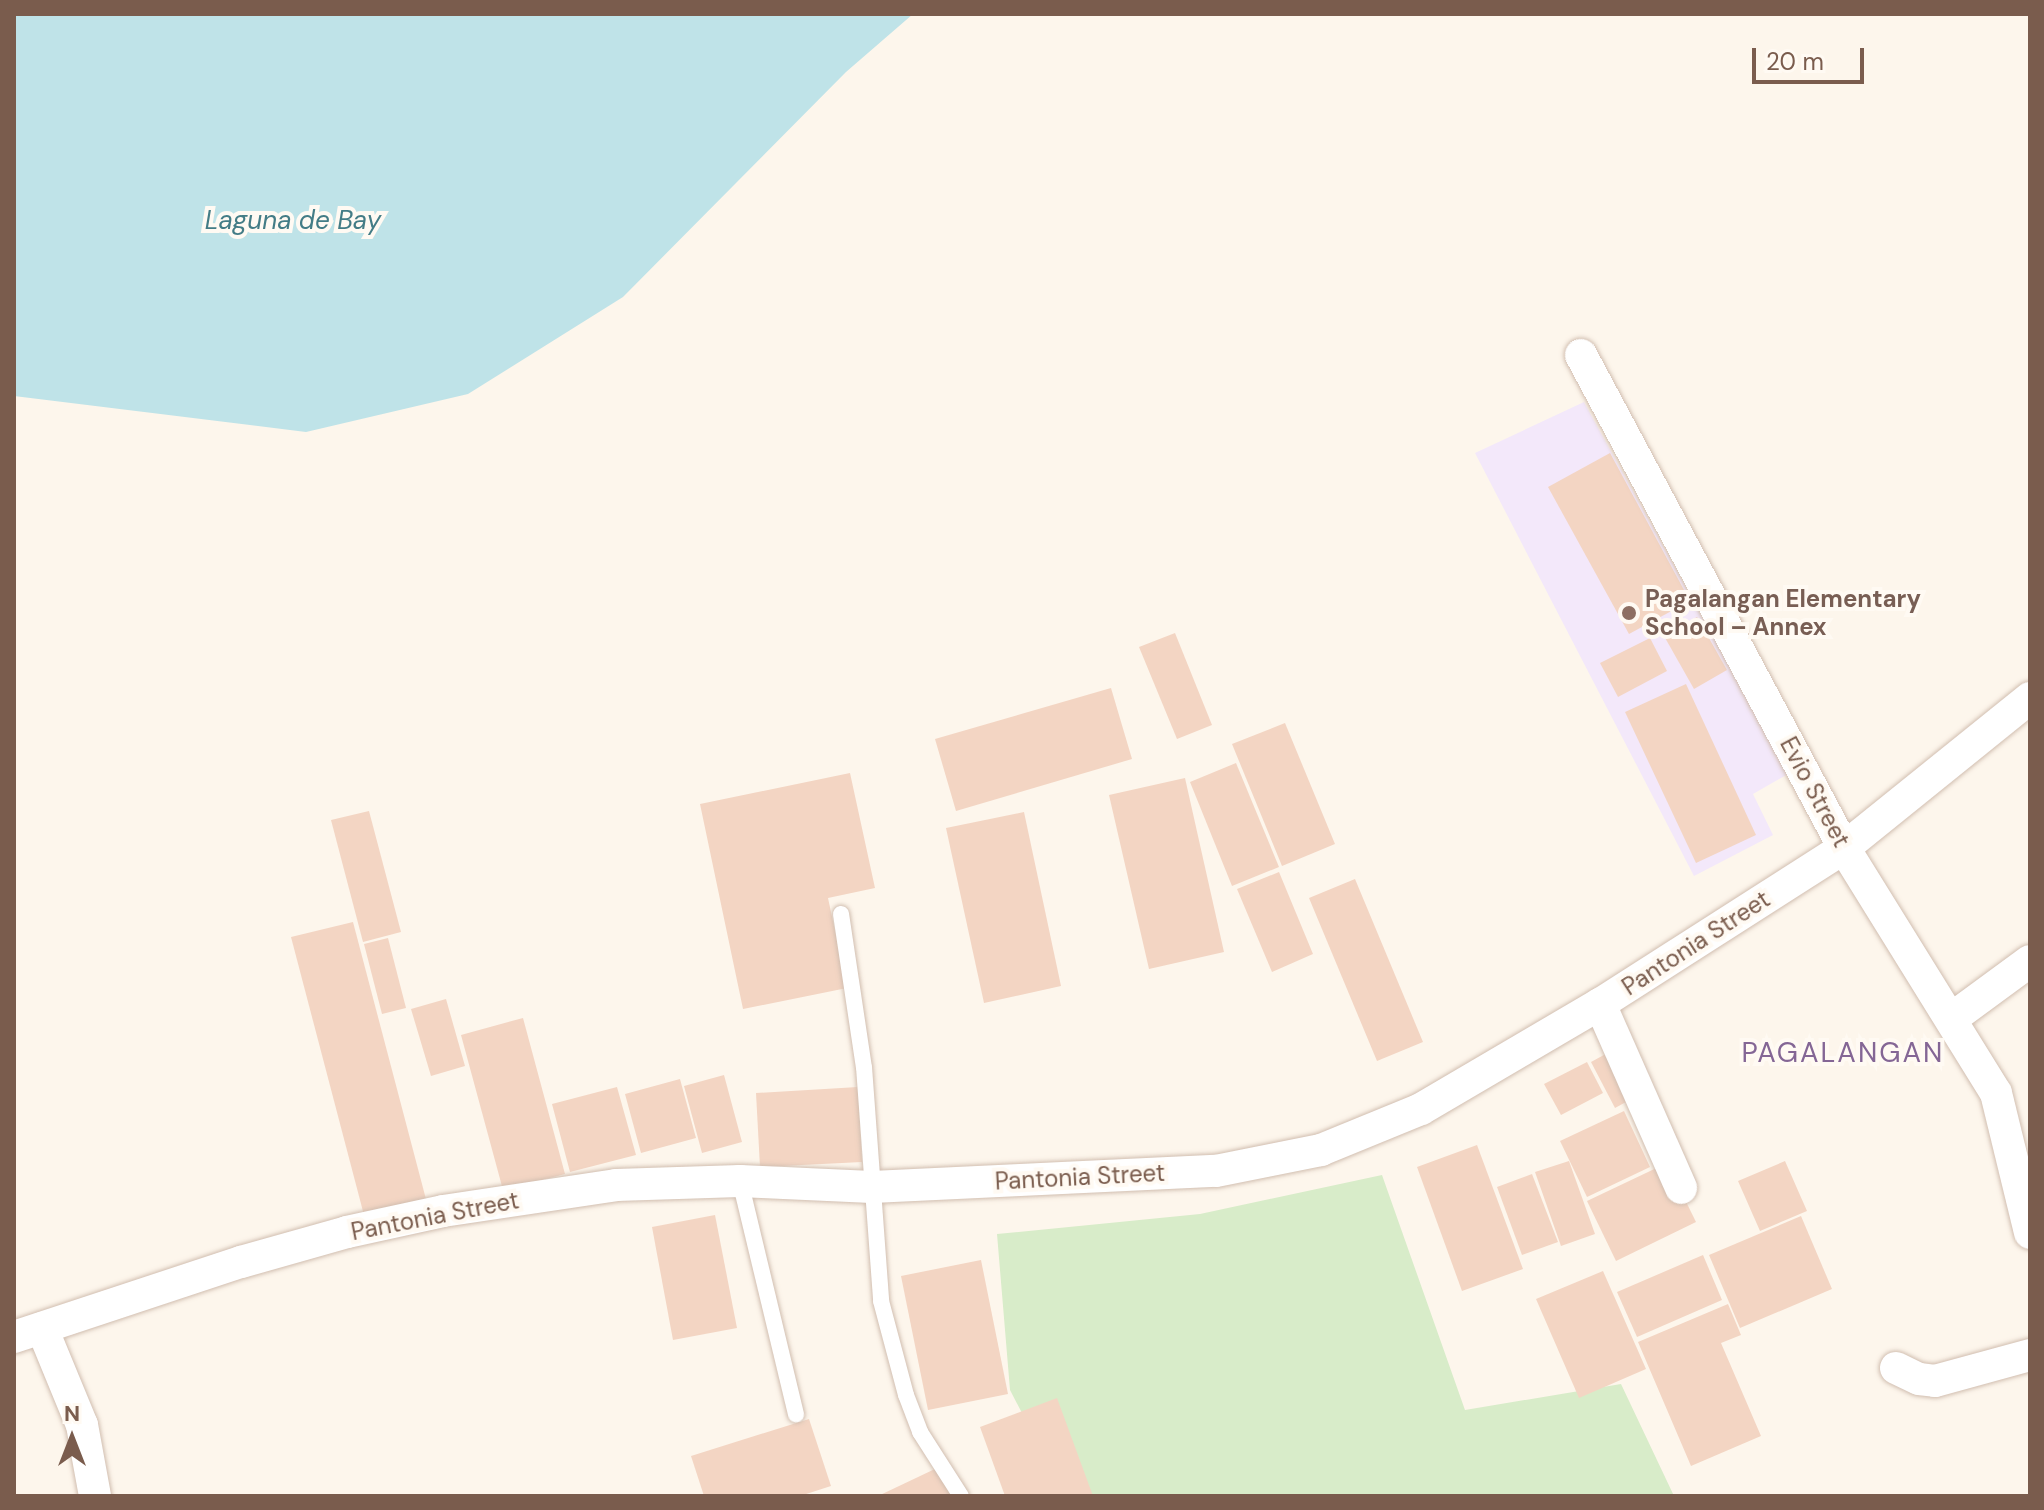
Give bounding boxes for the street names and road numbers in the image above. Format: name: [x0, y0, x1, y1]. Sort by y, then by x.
street label: Evio Street: [1774, 732, 1856, 852]
street label: Pantonia Street: [1617, 884, 1775, 1002]
street label: Pantonia Street: [994, 1158, 1166, 1196]
street label: Pantonia Street: [349, 1186, 521, 1246]

